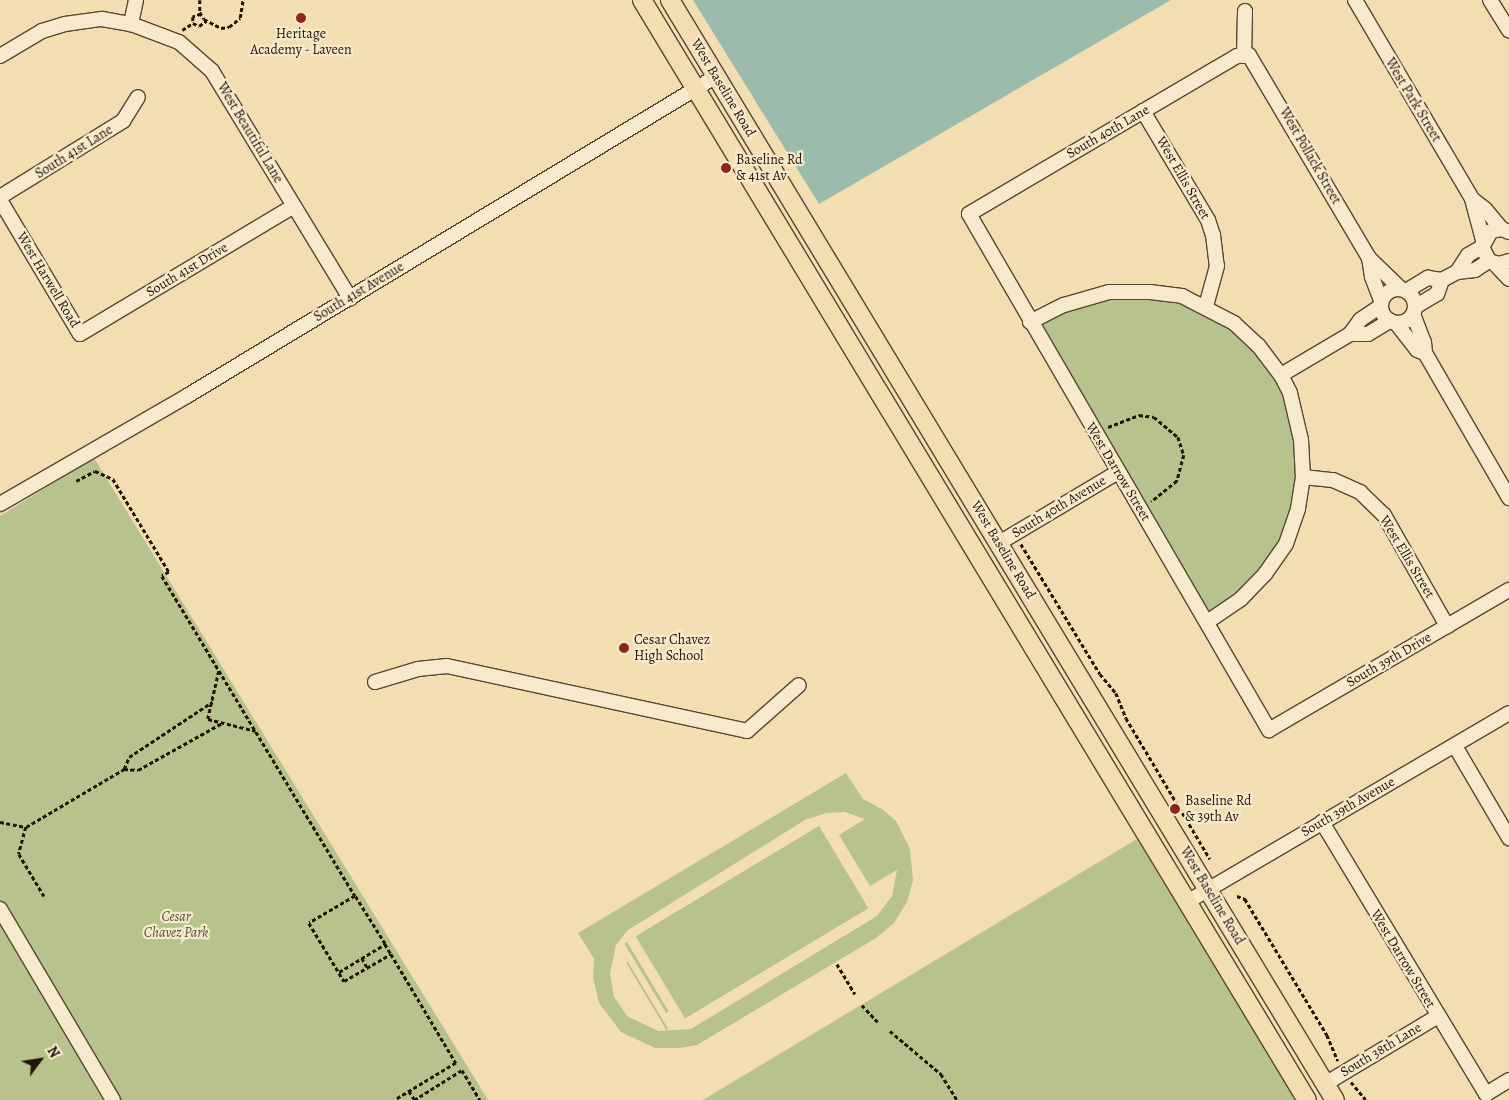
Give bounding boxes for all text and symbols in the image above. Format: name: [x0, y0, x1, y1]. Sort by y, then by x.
marker: Heritage Academy - Laveen: [295, 12, 307, 24]
place label: Heritage Academy - Laveen: [250, 26, 352, 58]
street label: West Baseline Road: [687, 36, 759, 140]
street label: West Park Street: [1381, 55, 1445, 145]
street label: West Beautiful Lane: [213, 80, 287, 186]
street label: South 40th Lane: [1064, 102, 1152, 162]
street label: West Pollack Street: [1276, 105, 1344, 207]
street label: South 41st Lane: [32, 121, 116, 183]
street label: West Ellis Street: [1152, 133, 1214, 223]
place label: Baseline Rd & 41st Av: [736, 152, 803, 184]
marker: Baseline Rd & 41st Av: [720, 162, 732, 174]
street label: West Harwell Road: [13, 229, 83, 331]
street label: South 41st Drive: [143, 239, 231, 301]
street label: South 41st Avenue: [311, 258, 407, 326]
street label: West Darrow Street: [1082, 420, 1154, 524]
street label: South 40th Avenue: [1009, 472, 1109, 542]
street label: West Baseline Road: [967, 498, 1039, 602]
street label: West Ellis Street: [1376, 513, 1438, 601]
street label: South 39th Drive: [1344, 629, 1434, 691]
place label: Cesar Chavez High School: [634, 632, 710, 664]
marker: Cesar Chavez High School: [618, 642, 630, 654]
street label: South 39th Avenue: [1298, 773, 1398, 841]
place label: Baseline Rd & 39th Av: [1185, 793, 1252, 826]
marker: Baseline Rd & 39th Av: [1169, 803, 1181, 815]
street label: West Baseline Road: [1176, 844, 1248, 948]
street label: West Darrow Street: [1367, 907, 1439, 1011]
park label: Cesar Chavez Park: [144, 909, 208, 942]
street label: South 38th Lane: [1337, 1019, 1425, 1081]
north arrow: [15, 1035, 65, 1085]
text: N: [43, 1043, 64, 1061]

